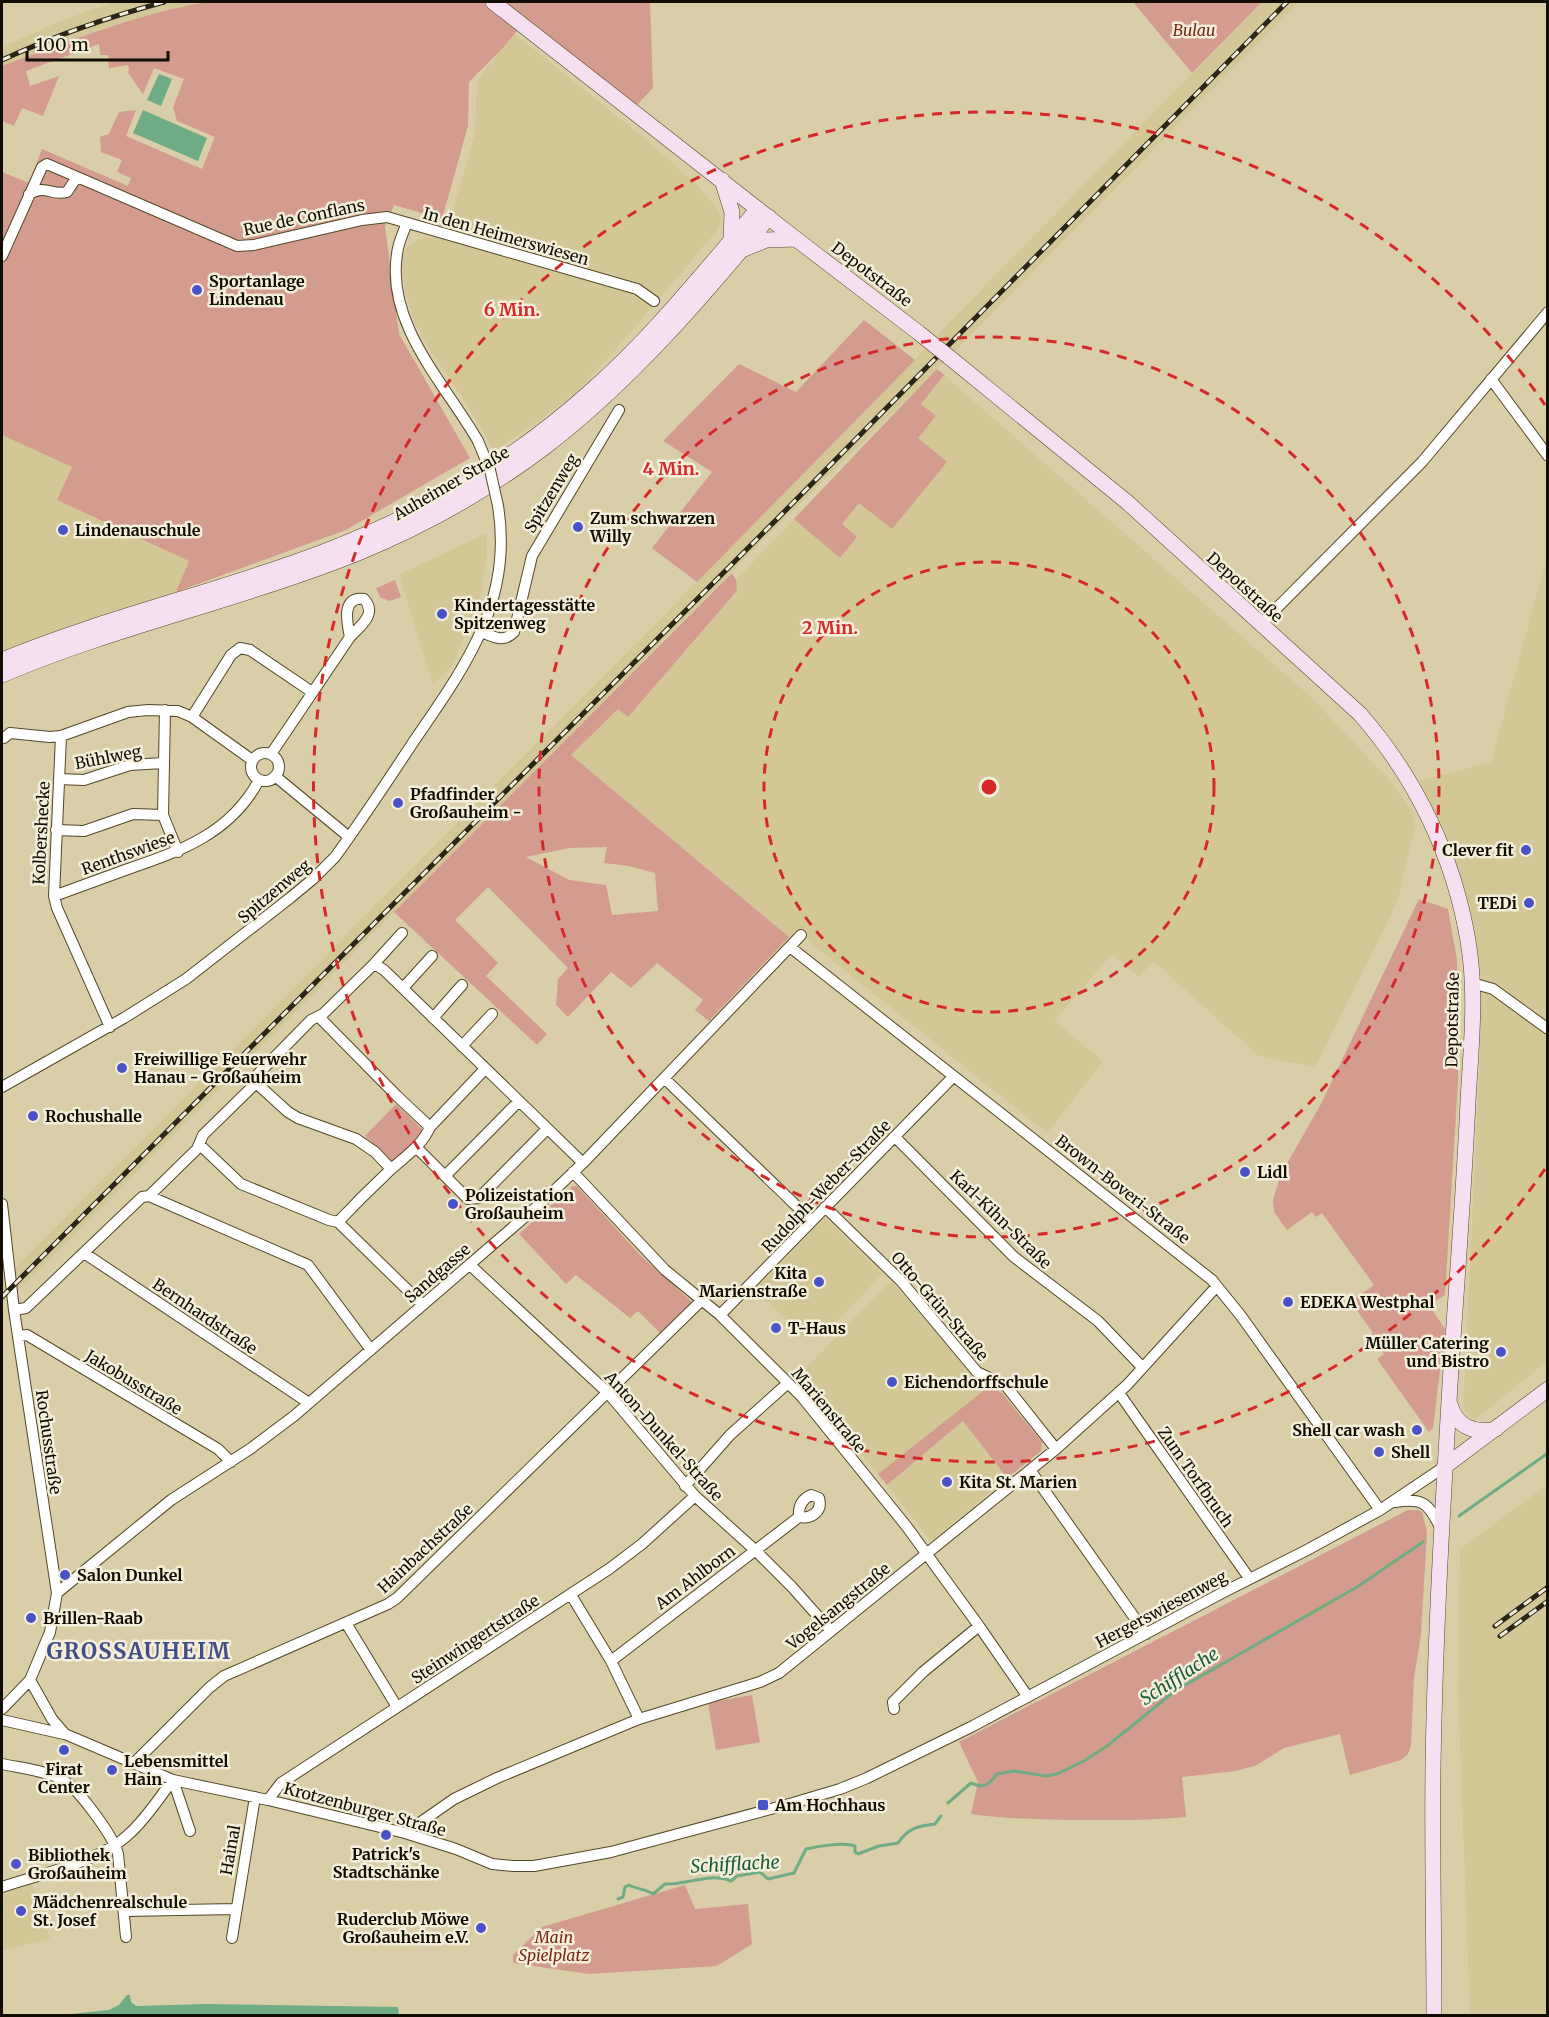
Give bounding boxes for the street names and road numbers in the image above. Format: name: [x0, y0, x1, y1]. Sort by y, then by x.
street label: Rue de Conflans: [241, 194, 367, 240]
street label: In den Heimerswiesen: [421, 203, 592, 269]
street label: Depotstraße: [828, 237, 916, 311]
street label: Auheimer Straße: [389, 442, 512, 525]
street label: Spitzenweg: [519, 449, 583, 536]
street label: Depotstraße: [1203, 548, 1287, 626]
street label: Bühlweg: [73, 741, 143, 773]
street label: Kolbershecke: [28, 781, 54, 885]
street label: Renthswiese: [79, 827, 177, 879]
street label: Spitzenweg: [233, 854, 315, 927]
street label: Depotstraße: [1441, 972, 1463, 1068]
street label: Rudolph-Weber-Straße: [757, 1115, 895, 1257]
street label: Brown-Boveri-Straße: [1052, 1130, 1194, 1248]
street label: Karl-Kihn-Straße: [946, 1165, 1056, 1273]
street label: Sandgasse: [400, 1239, 474, 1307]
street label: Otto-Grün-Straße: [887, 1247, 993, 1365]
street label: Bernhardstraße: [149, 1274, 261, 1358]
street label: Jakobusstraße: [81, 1345, 186, 1419]
street label: Marienstraße: [788, 1364, 870, 1456]
street label: Anton-Dunkel-Straße: [600, 1366, 727, 1505]
street label: Rochusstraße: [32, 1388, 66, 1496]
street label: Zum Torfbruch: [1154, 1423, 1238, 1532]
street label: Hainbachstraße: [373, 1499, 477, 1597]
street label: Am Ahlborn: [650, 1540, 739, 1614]
street label: Vogelsangstraße: [781, 1558, 894, 1655]
street label: Hergerswiesenweg: [1092, 1566, 1230, 1652]
street label: Steinwingertstraße: [407, 1590, 543, 1688]
street label: Krotzenburger Straße: [282, 1778, 448, 1840]
street label: Hainal: [216, 1823, 244, 1877]

